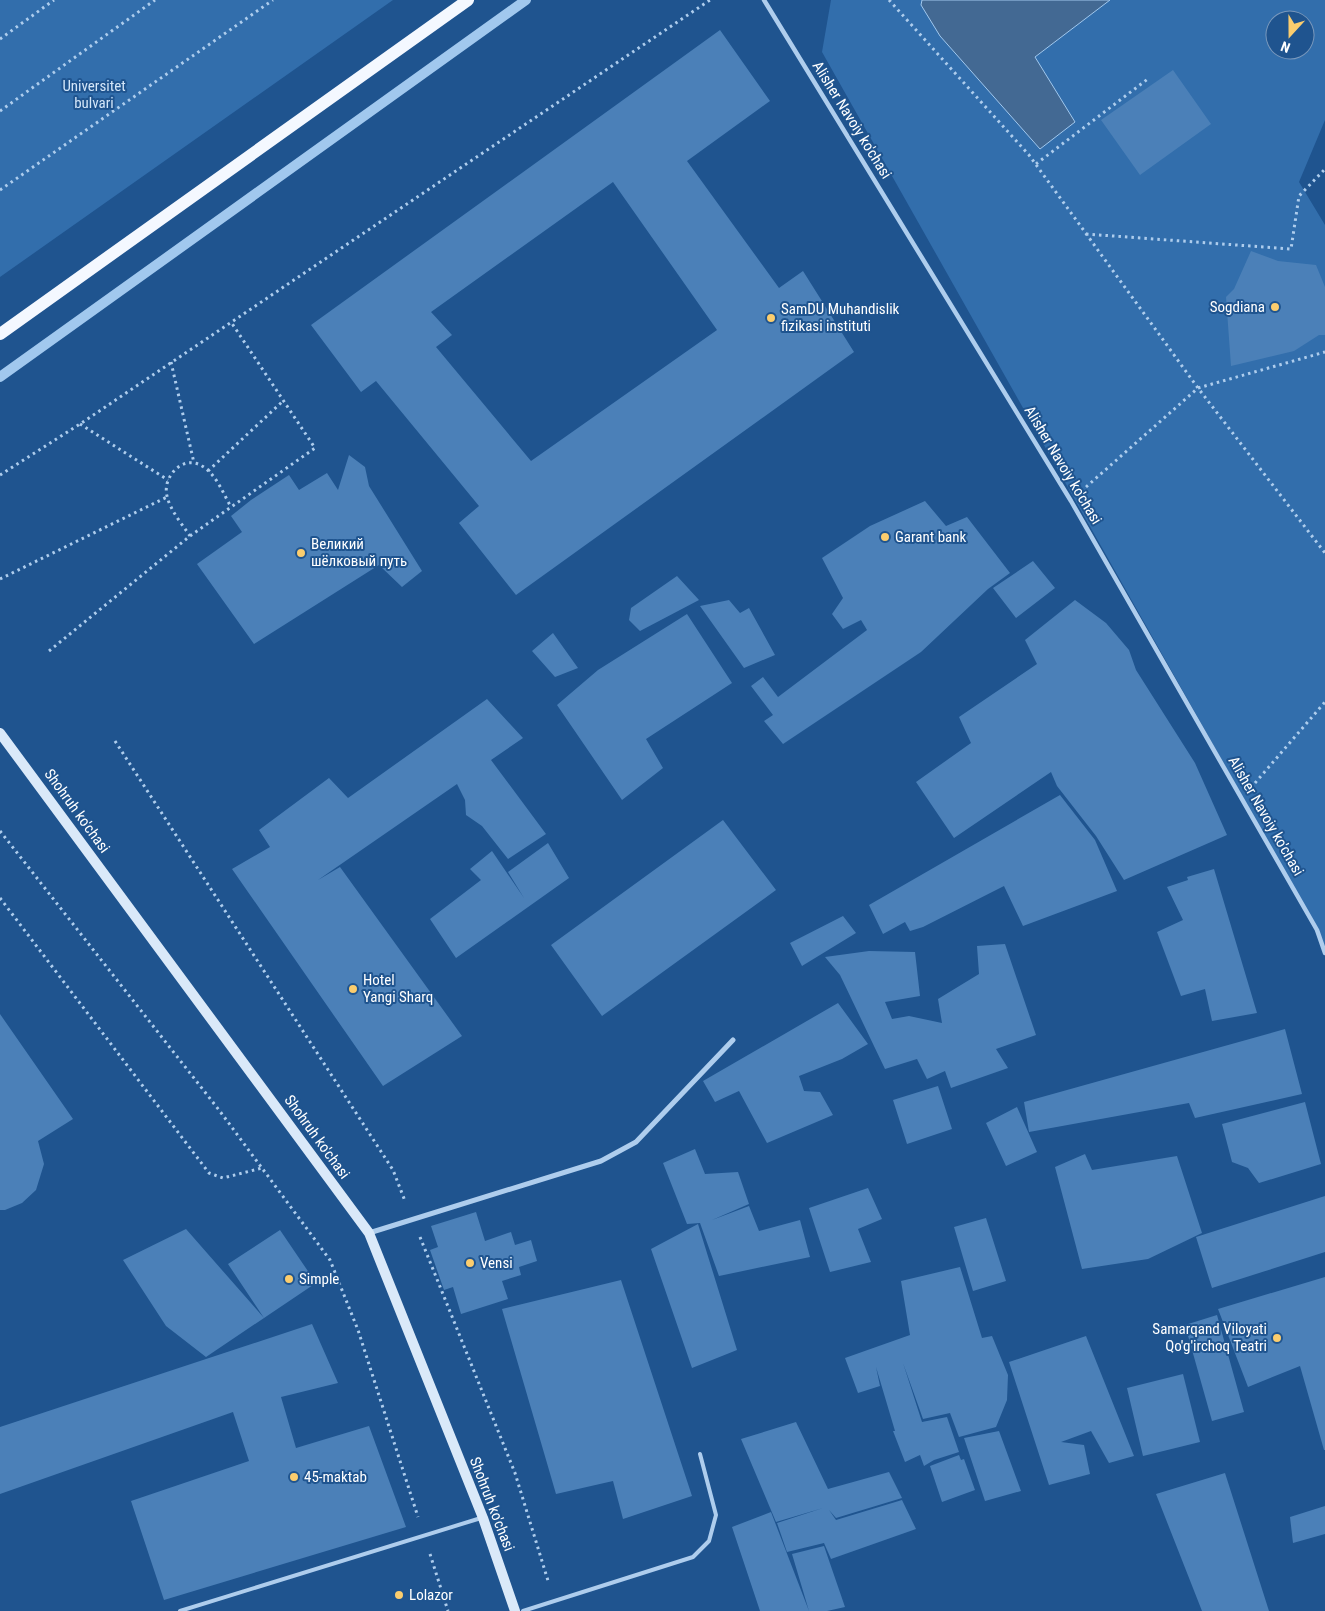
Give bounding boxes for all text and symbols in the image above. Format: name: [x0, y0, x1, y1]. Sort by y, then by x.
north arrow: [1265, 10, 1315, 60]
text: N: [1278, 38, 1292, 56]
street label: Alisher Navoiy ko'chasi: [809, 58, 895, 182]
park label: Universitet bulvari: [62, 77, 126, 112]
place label: Sogdiana: [1210, 298, 1265, 316]
place label: SamDU Muhandislik fizikasi instituti: [781, 300, 900, 335]
marker: Sogdiana: [1269, 301, 1281, 313]
marker: SamDU Muhandislik fizikasi instituti: [765, 312, 777, 324]
street label: Alisher Navoiy ko'chasi: [1020, 402, 1106, 528]
place label: Garant bank: [895, 528, 967, 546]
marker: Garant bank: [879, 531, 891, 543]
place label: Великий шёлковый путь: [311, 535, 407, 570]
marker: Великий шёлковый путь: [295, 547, 307, 559]
street label: Alisher Navoiy ko'chasi: [1224, 753, 1308, 879]
street label: Shohruh ko'chasi: [40, 765, 114, 857]
place label: Hotel Yangi Sharq: [363, 971, 433, 1006]
marker: Hotel Yangi Sharq: [347, 983, 359, 995]
street label: Shohruh ko'chasi: [280, 1091, 354, 1183]
place label: Vensi: [480, 1254, 513, 1272]
marker: Vensi: [464, 1257, 476, 1269]
place label: Simple: [299, 1270, 339, 1288]
marker: Simple: [283, 1273, 295, 1285]
place label: Samarqand Viloyati Qo'g'irchoq Teatri: [1152, 1320, 1267, 1355]
marker: Samarqand Viloyati Qo'g'irchoq Teatri: [1271, 1332, 1283, 1344]
street label: Shohruh ko'chasi: [466, 1454, 518, 1554]
place label: 45-maktab: [304, 1468, 367, 1486]
marker: 45-maktab: [288, 1471, 300, 1483]
place label: Lolazor: [409, 1586, 453, 1604]
marker: Lolazor: [393, 1589, 405, 1601]

